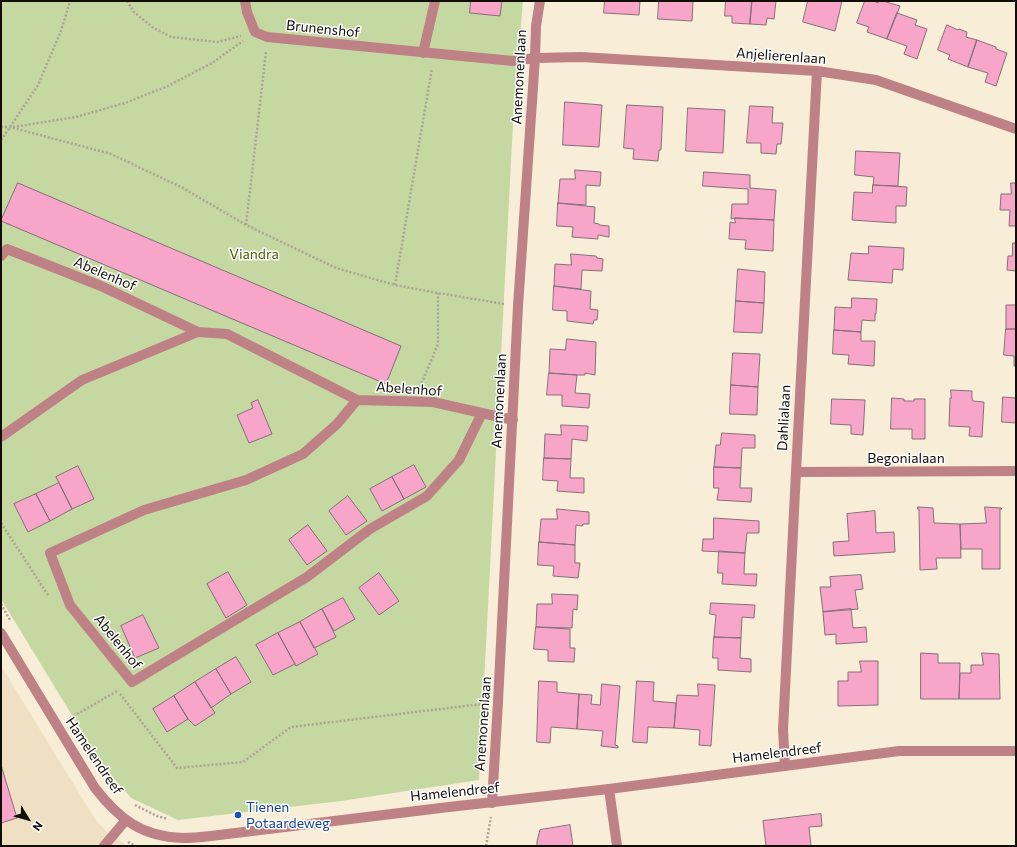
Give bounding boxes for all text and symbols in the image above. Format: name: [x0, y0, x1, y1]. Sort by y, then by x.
street label: Brunenshof: [285, 17, 361, 41]
street label: Anemonenlaan: [508, 29, 530, 125]
street label: Anjelierenlaan: [735, 44, 827, 68]
park label: Viandra: [229, 246, 279, 262]
street label: Abelenhof: [71, 253, 139, 295]
street label: Anemonenlaan: [488, 353, 510, 449]
street label: Abelenhof: [375, 378, 443, 400]
street label: Dahlialaan: [774, 384, 794, 452]
street label: Begonialaan: [867, 450, 945, 466]
street label: Abelenhof: [91, 611, 145, 673]
street label: Anemonenlaan: [471, 676, 495, 772]
street label: Hamelendreef: [62, 714, 126, 798]
street label: Hamelendreef: [731, 739, 823, 767]
street label: Hamelendreef: [409, 779, 501, 805]
north arrow: [8, 799, 48, 839]
place label: Tienen Potaardeweg: [246, 799, 330, 832]
marker: Tienen Potaardeweg: [233, 810, 243, 820]
text: N: [30, 819, 46, 834]

